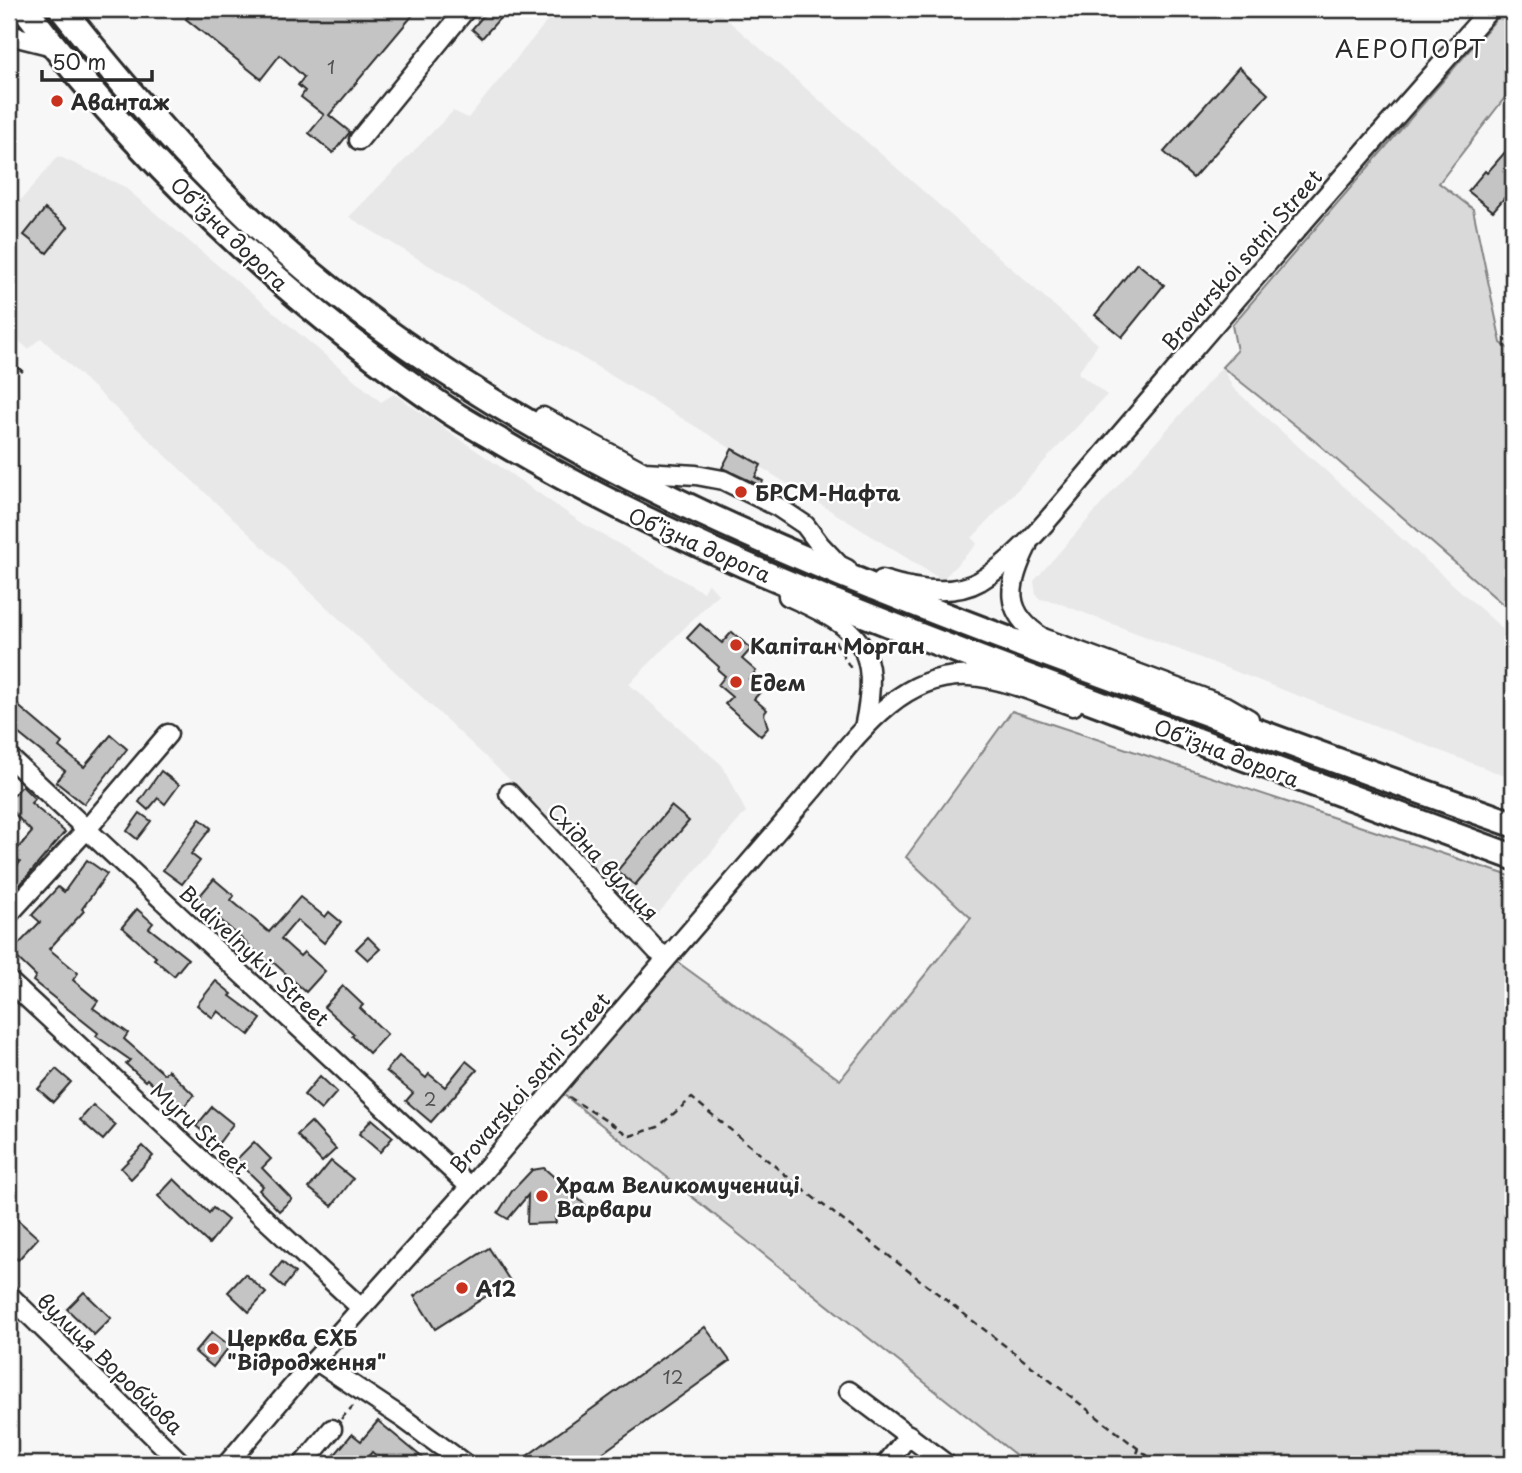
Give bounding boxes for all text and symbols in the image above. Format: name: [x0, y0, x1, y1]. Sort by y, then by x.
district label: АЕРОПОРТ: [1335, 30, 1487, 66]
scale bar: [42, 38, 152, 82]
text: 50 m: [52, 45, 106, 77]
house number: 1: [327, 53, 335, 80]
place label: Авантаж: [71, 85, 170, 117]
marker: Авантаж: [49, 93, 65, 109]
street label: Brovarskoi sotni Street: [1153, 161, 1329, 357]
street label: Обʼїзна дорога: [164, 168, 296, 298]
place label: БРСМ-Нафта: [755, 476, 901, 508]
marker: БРСМ-Нафта: [733, 484, 749, 500]
street label: Обʼїзна дорога: [624, 498, 776, 590]
place label: Капітан Морган: [750, 629, 925, 661]
marker: Капітан Морган: [728, 637, 744, 653]
place label: Едем: [750, 666, 806, 698]
marker: Едем: [728, 674, 744, 690]
street label: Обʼїзна дорога: [1150, 710, 1304, 794]
street label: Східна вулиця: [541, 795, 667, 927]
street label: Budivelnykiv Street: [173, 877, 337, 1033]
street label: Brovarskoi sotni Street: [441, 984, 617, 1180]
street label: Myru Street: [144, 1074, 256, 1182]
house number: 2: [424, 1085, 436, 1112]
place label: Храм Великомучениці Варвари: [556, 1168, 800, 1224]
marker: Храм Великомучениці Варвари: [534, 1188, 550, 1204]
place label: А12: [476, 1272, 517, 1304]
marker: А12: [454, 1280, 470, 1296]
street label: вулиця Воробйова: [31, 1285, 191, 1441]
place label: Церква ЄХБ "Відродження": [227, 1321, 386, 1377]
marker: Церква ЄХБ "Відродження": [205, 1341, 221, 1357]
house number: 12: [663, 1363, 683, 1390]

